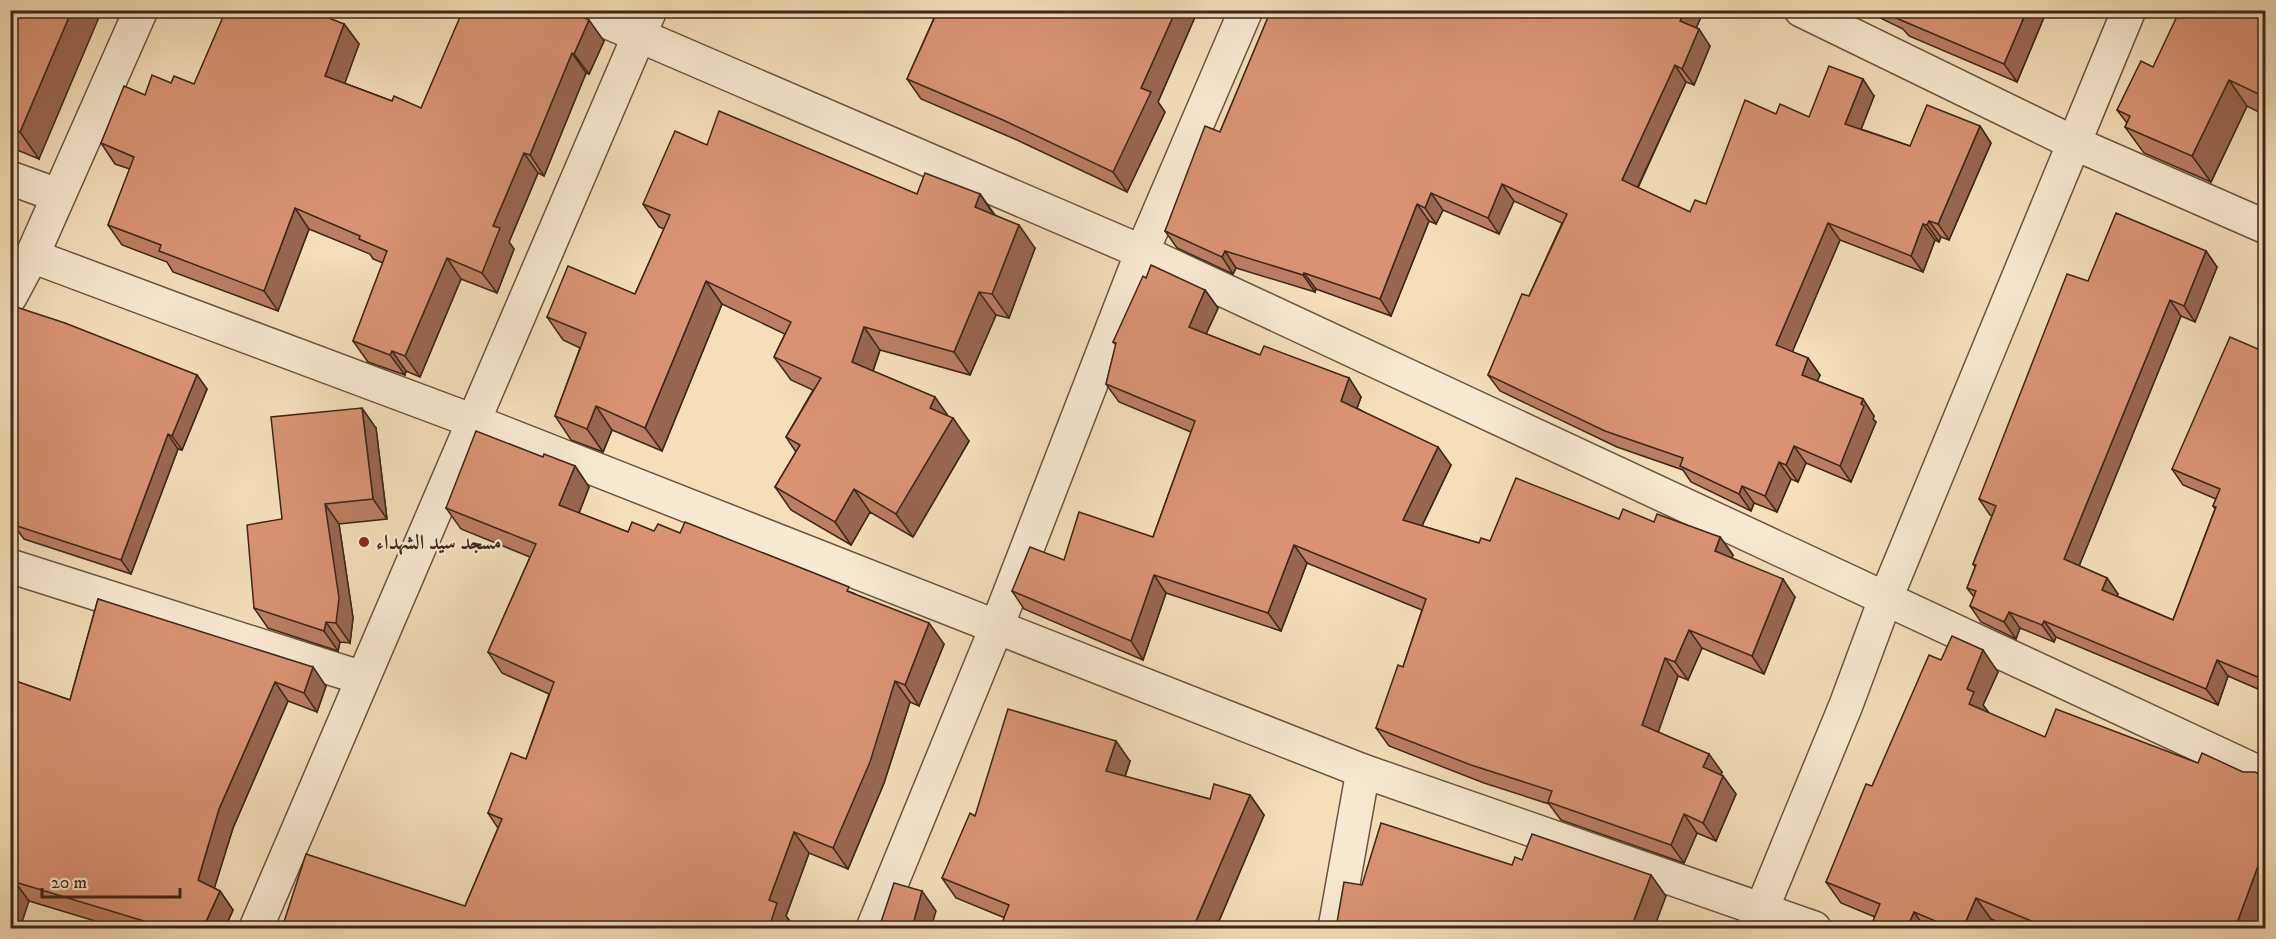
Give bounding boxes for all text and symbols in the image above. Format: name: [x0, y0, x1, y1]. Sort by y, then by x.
place label: مسجد سيد الشهداء: [376, 530, 501, 556]
marker: مسجد سيد الشهداء: [357, 535, 371, 549]
scale bar: [42, 861, 180, 899]
text: 20 m: [51, 872, 87, 894]

